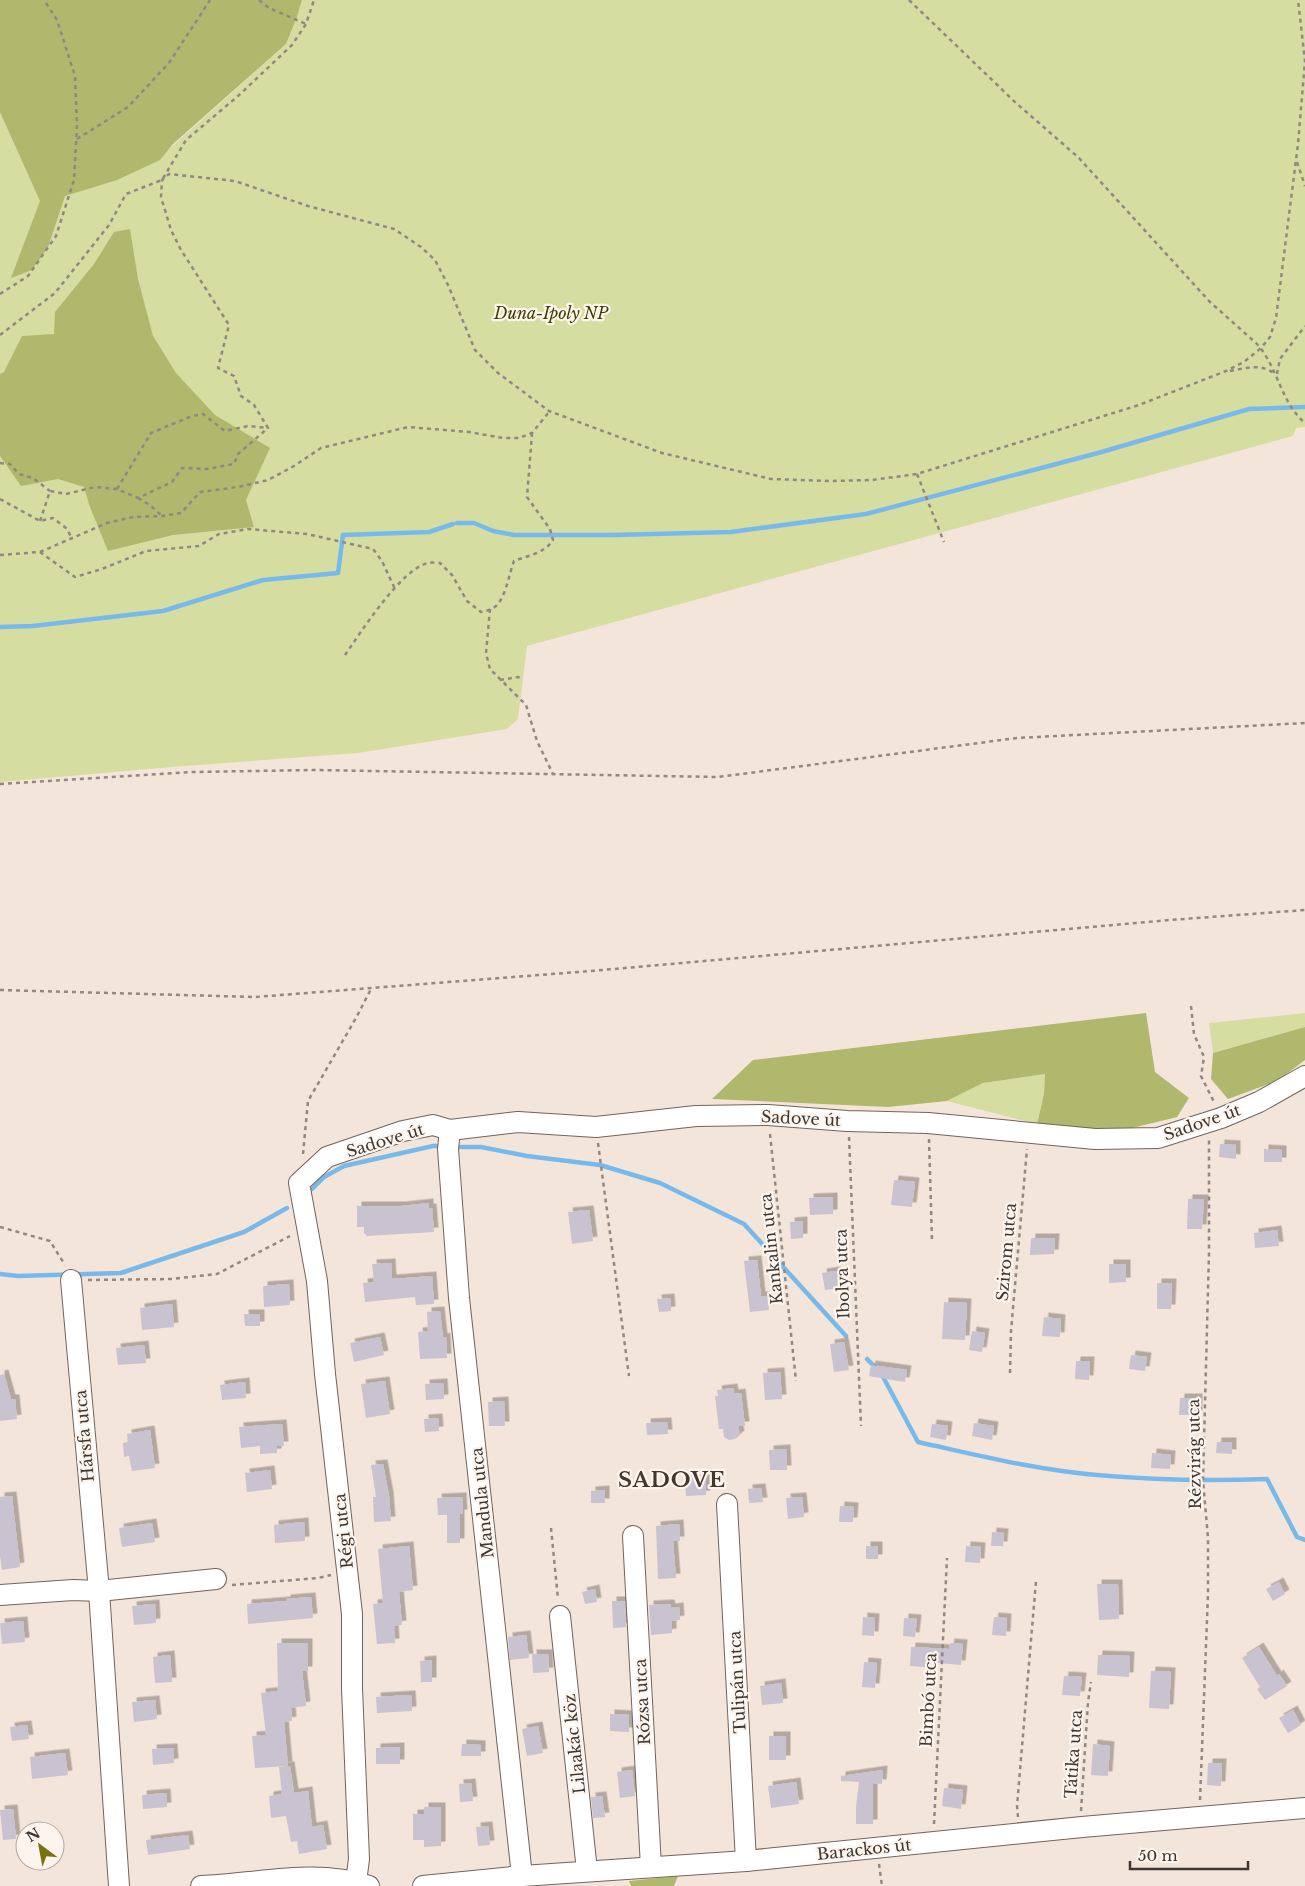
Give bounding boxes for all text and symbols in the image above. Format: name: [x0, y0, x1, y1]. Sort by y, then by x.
park label: Duna-Ipoly NP: [493, 303, 609, 323]
street label: Sadove út: [1161, 1100, 1243, 1144]
street label: Sadove út: [760, 1106, 842, 1130]
street label: Sadove út: [344, 1119, 426, 1161]
street label: Kankalin utca: [755, 1192, 787, 1306]
street label: Szirom utca: [992, 1202, 1020, 1302]
street label: Ibolya utca: [830, 1228, 854, 1319]
street label: Hársfa utca: [70, 1389, 98, 1483]
street label: Rézvirág utca: [1183, 1398, 1205, 1509]
street label: Mandula utca: [466, 1446, 498, 1560]
district label: SADOVE: [618, 1467, 726, 1493]
street label: Régi utca: [329, 1492, 357, 1570]
street label: Tulipán utca: [724, 1630, 750, 1734]
street label: Bimbó utca: [916, 1652, 940, 1748]
street label: Rózsa utca: [630, 1658, 654, 1746]
street label: Lilaakác köz: [559, 1693, 589, 1795]
street label: Tátika utca: [1060, 1709, 1086, 1799]
north arrow: [15, 1821, 65, 1871]
text: N: [23, 1824, 43, 1846]
street label: Barackos út: [816, 1834, 912, 1864]
scale bar: [1130, 1838, 1248, 1870]
text: 50 m: [1138, 1846, 1178, 1865]

